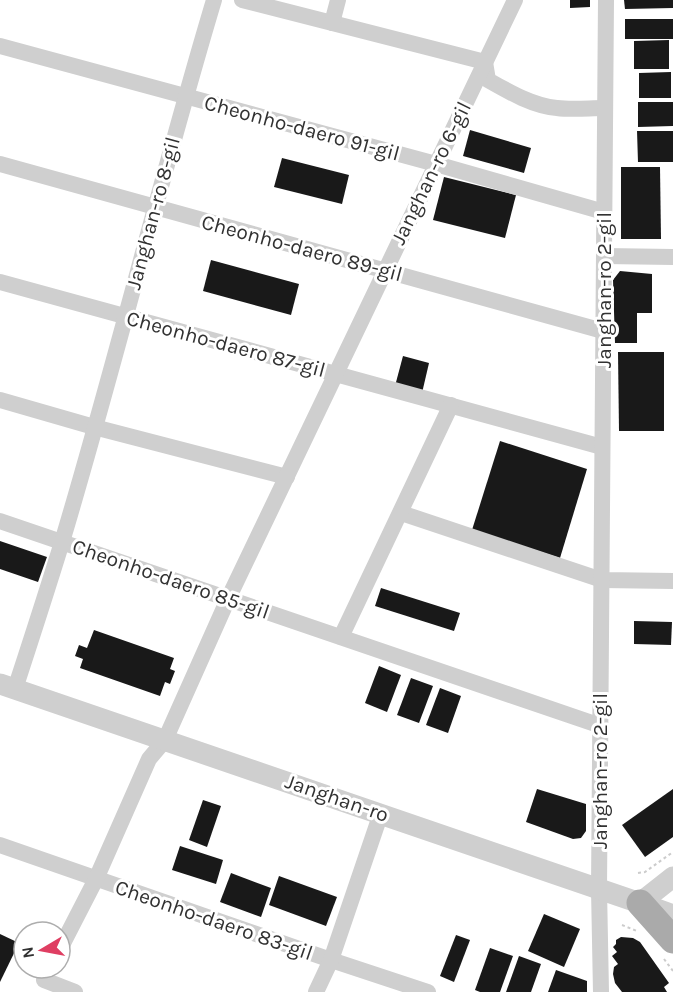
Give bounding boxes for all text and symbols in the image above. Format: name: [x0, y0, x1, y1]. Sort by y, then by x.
street label: Cheonho-daero 91-gil: [202, 90, 402, 166]
street label: Janghan-ro 6-gil: [386, 98, 476, 248]
street label: Janghan-ro 8-gil: [121, 134, 185, 292]
street label: Cheonho-daero 89-gil: [199, 210, 405, 286]
street label: Janghan-ro 2-gil: [592, 212, 616, 368]
street label: Cheonho-daero 87-gil: [124, 306, 328, 382]
street label: Cheonho-daero 85-gil: [69, 534, 273, 624]
street label: Janghan-ro 2-gil: [588, 693, 612, 849]
street label: Janghan-ro: [282, 769, 392, 827]
street label: Cheonho-daero 83-gil: [112, 875, 316, 965]
north arrow: [12, 920, 72, 980]
text: N: [17, 945, 38, 960]

